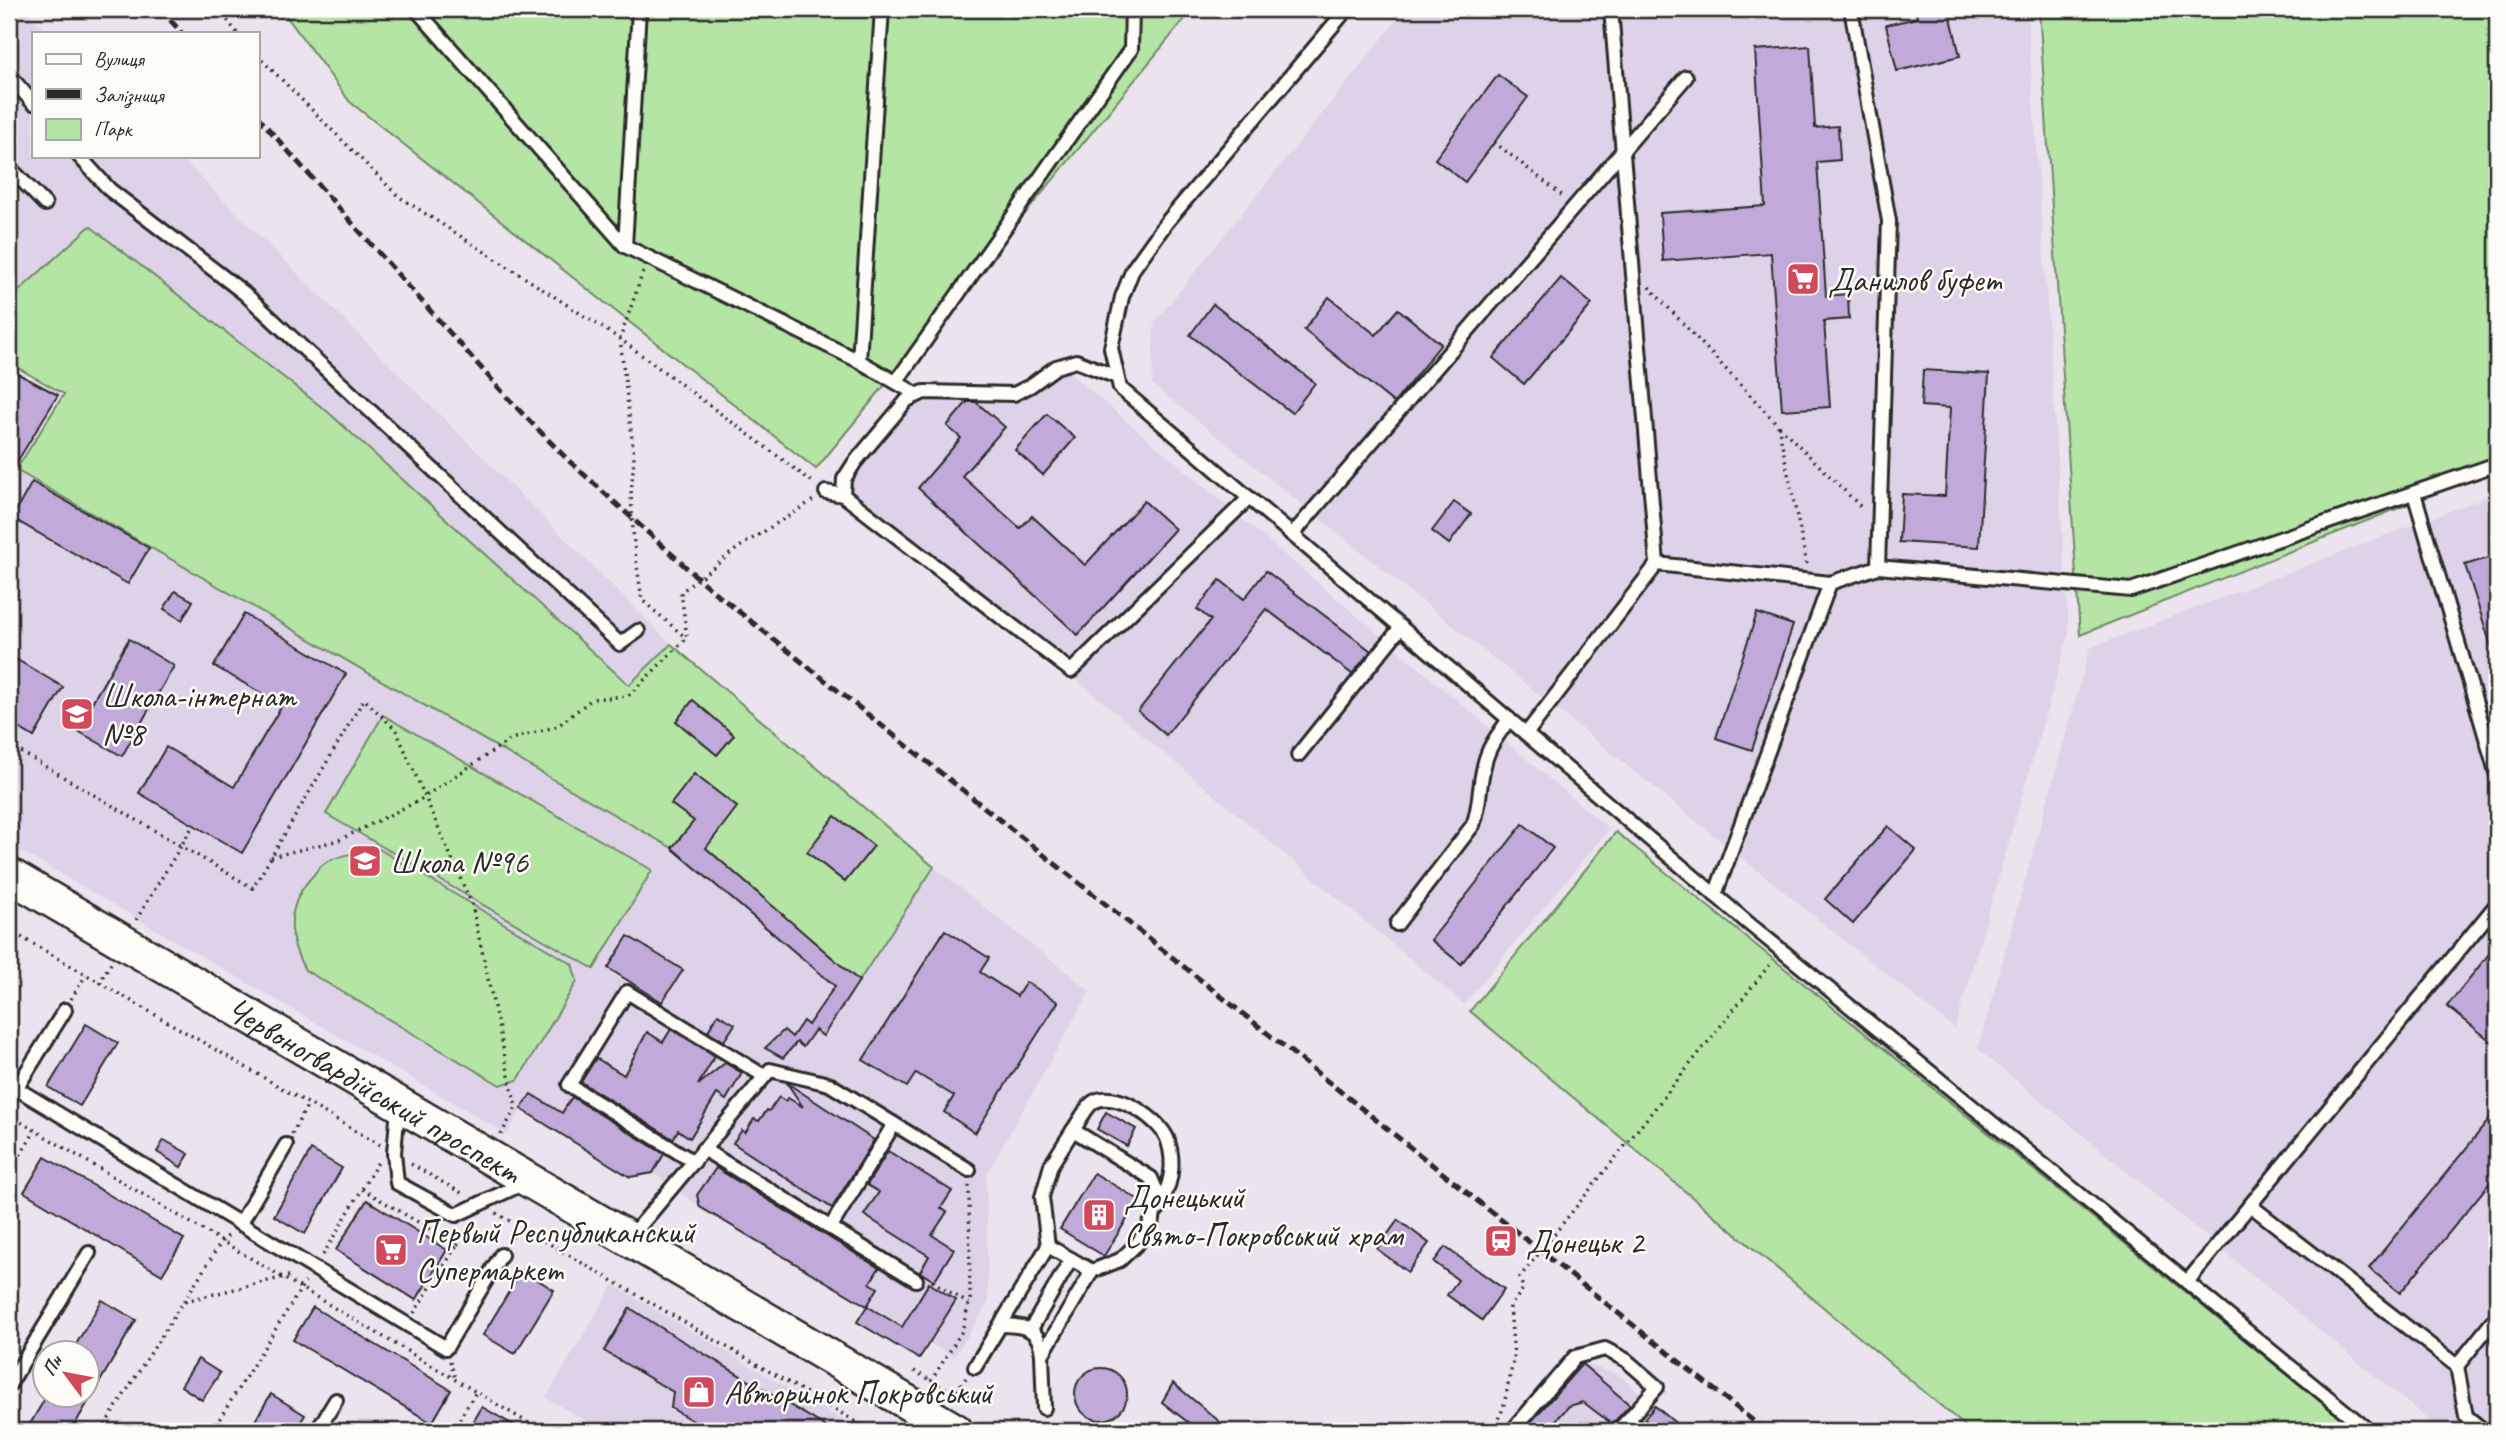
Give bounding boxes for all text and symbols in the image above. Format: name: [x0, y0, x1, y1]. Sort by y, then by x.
legend: [32, 32, 259, 158]
text: Вулиця: [94, 46, 145, 72]
text: Залізниця: [94, 82, 165, 109]
text: Парк: [94, 116, 134, 142]
place label: Данилов буфет: [1828, 259, 2003, 301]
supermarket icon: Данилов буфет: [1784, 260, 1822, 298]
place label: Школа-інтернат №8: [102, 675, 298, 755]
school or university icon: Школа-інтернат №8: [58, 695, 96, 733]
place label: Школа №96: [390, 841, 529, 883]
school or university icon: Школа №96: [346, 842, 384, 880]
street label: Червоногвардійський проспект: [219, 988, 530, 1194]
place label: Донецький Свято-Покровський храм: [1124, 1176, 1405, 1256]
building icon: Донецький Свято-Покровський храм: [1080, 1196, 1118, 1234]
place label: Первый Республиканский Супермаркет: [416, 1211, 697, 1291]
place label: Донецьк 2: [1526, 1221, 1647, 1263]
station icon: Донецьк 2: [1482, 1222, 1520, 1260]
supermarket icon: Первый Республиканский Супермаркет: [372, 1231, 410, 1269]
north arrow: [32, 1338, 102, 1408]
text: Пн: [37, 1349, 69, 1380]
place label: Авторинок Покровський: [724, 1372, 995, 1414]
shop icon: Авторинок Покровський: [680, 1373, 718, 1411]

